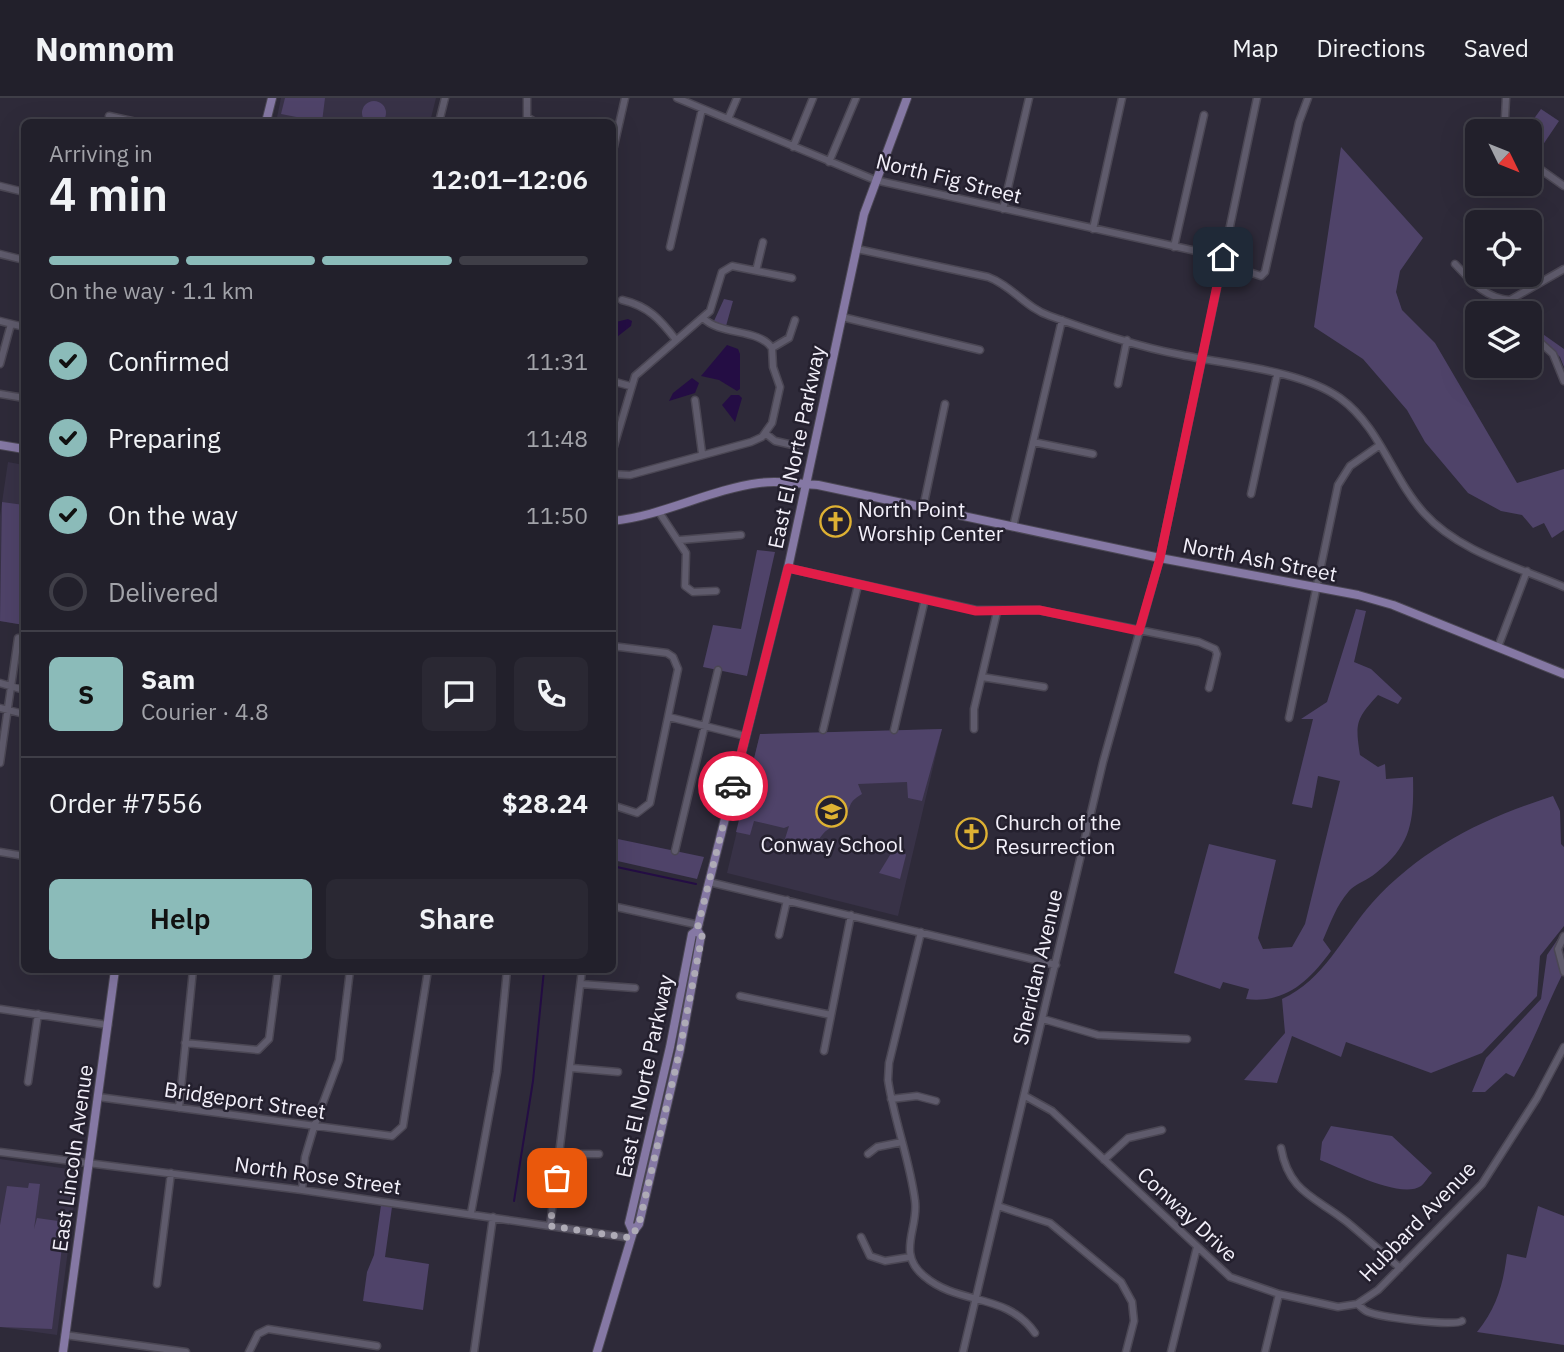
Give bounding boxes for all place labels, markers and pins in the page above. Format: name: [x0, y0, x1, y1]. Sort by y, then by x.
pin: [1193, 227, 1253, 287]
place label: North Point Worship Center: [858, 495, 1004, 547]
church icon: North Point Worship Center: [818, 504, 852, 538]
school or university icon: Conway School: [815, 795, 849, 829]
place label: Church of the Resurrection: [995, 808, 1121, 860]
church icon: Church of the Resurrection: [955, 817, 989, 851]
place label: Conway School: [760, 830, 904, 858]
pin: [527, 1148, 587, 1208]

